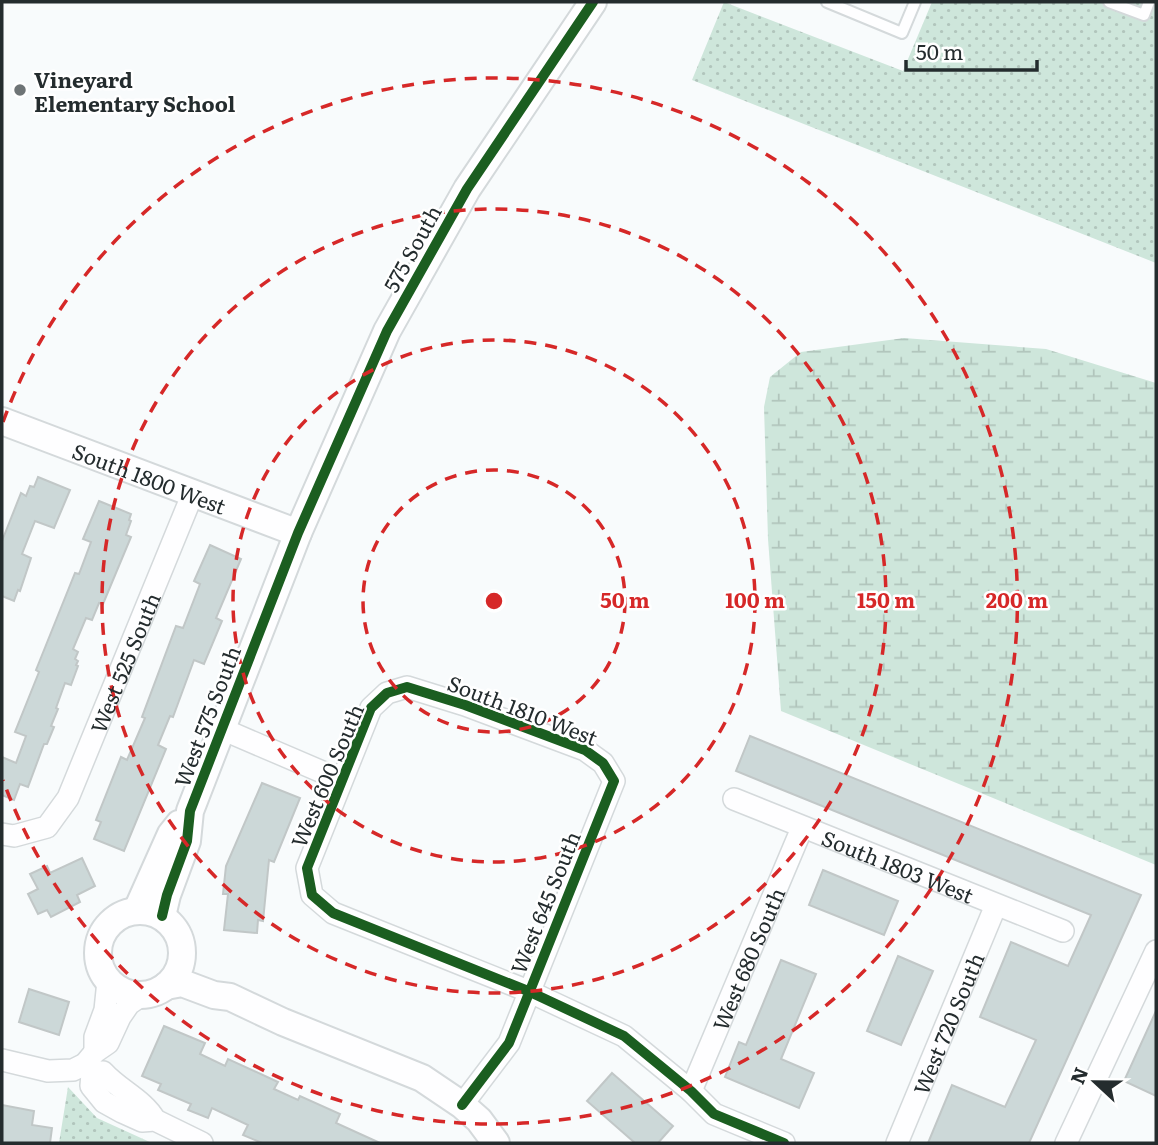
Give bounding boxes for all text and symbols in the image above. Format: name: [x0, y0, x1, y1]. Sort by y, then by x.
scale bar: [906, 28, 1037, 72]
text: 50 m: [916, 35, 963, 66]
place label: Vineyard Elementary School: [34, 63, 236, 118]
marker: Vineyard Elementary School: [12, 82, 28, 98]
street label: 575 South: [374, 199, 448, 297]
street label: South 1800 West: [68, 434, 232, 520]
text: 50 m: [600, 583, 650, 614]
text: 100 m: [725, 583, 785, 614]
text: 150 m: [857, 583, 915, 614]
text: 200 m: [986, 583, 1048, 614]
street label: West 525 South: [81, 587, 166, 737]
centre of rings: [482, 589, 506, 613]
street label: West 575 South: [165, 641, 247, 791]
street label: South 1810 West: [443, 666, 603, 752]
street label: West 600 South: [282, 698, 370, 852]
street label: South 1803 West: [818, 821, 979, 909]
street label: West 645 South: [501, 826, 587, 978]
street label: West 680 South: [703, 882, 791, 1035]
street label: West 720 South: [904, 947, 990, 1099]
north arrow: [1060, 1047, 1130, 1117]
text: N: [1062, 1063, 1094, 1088]

